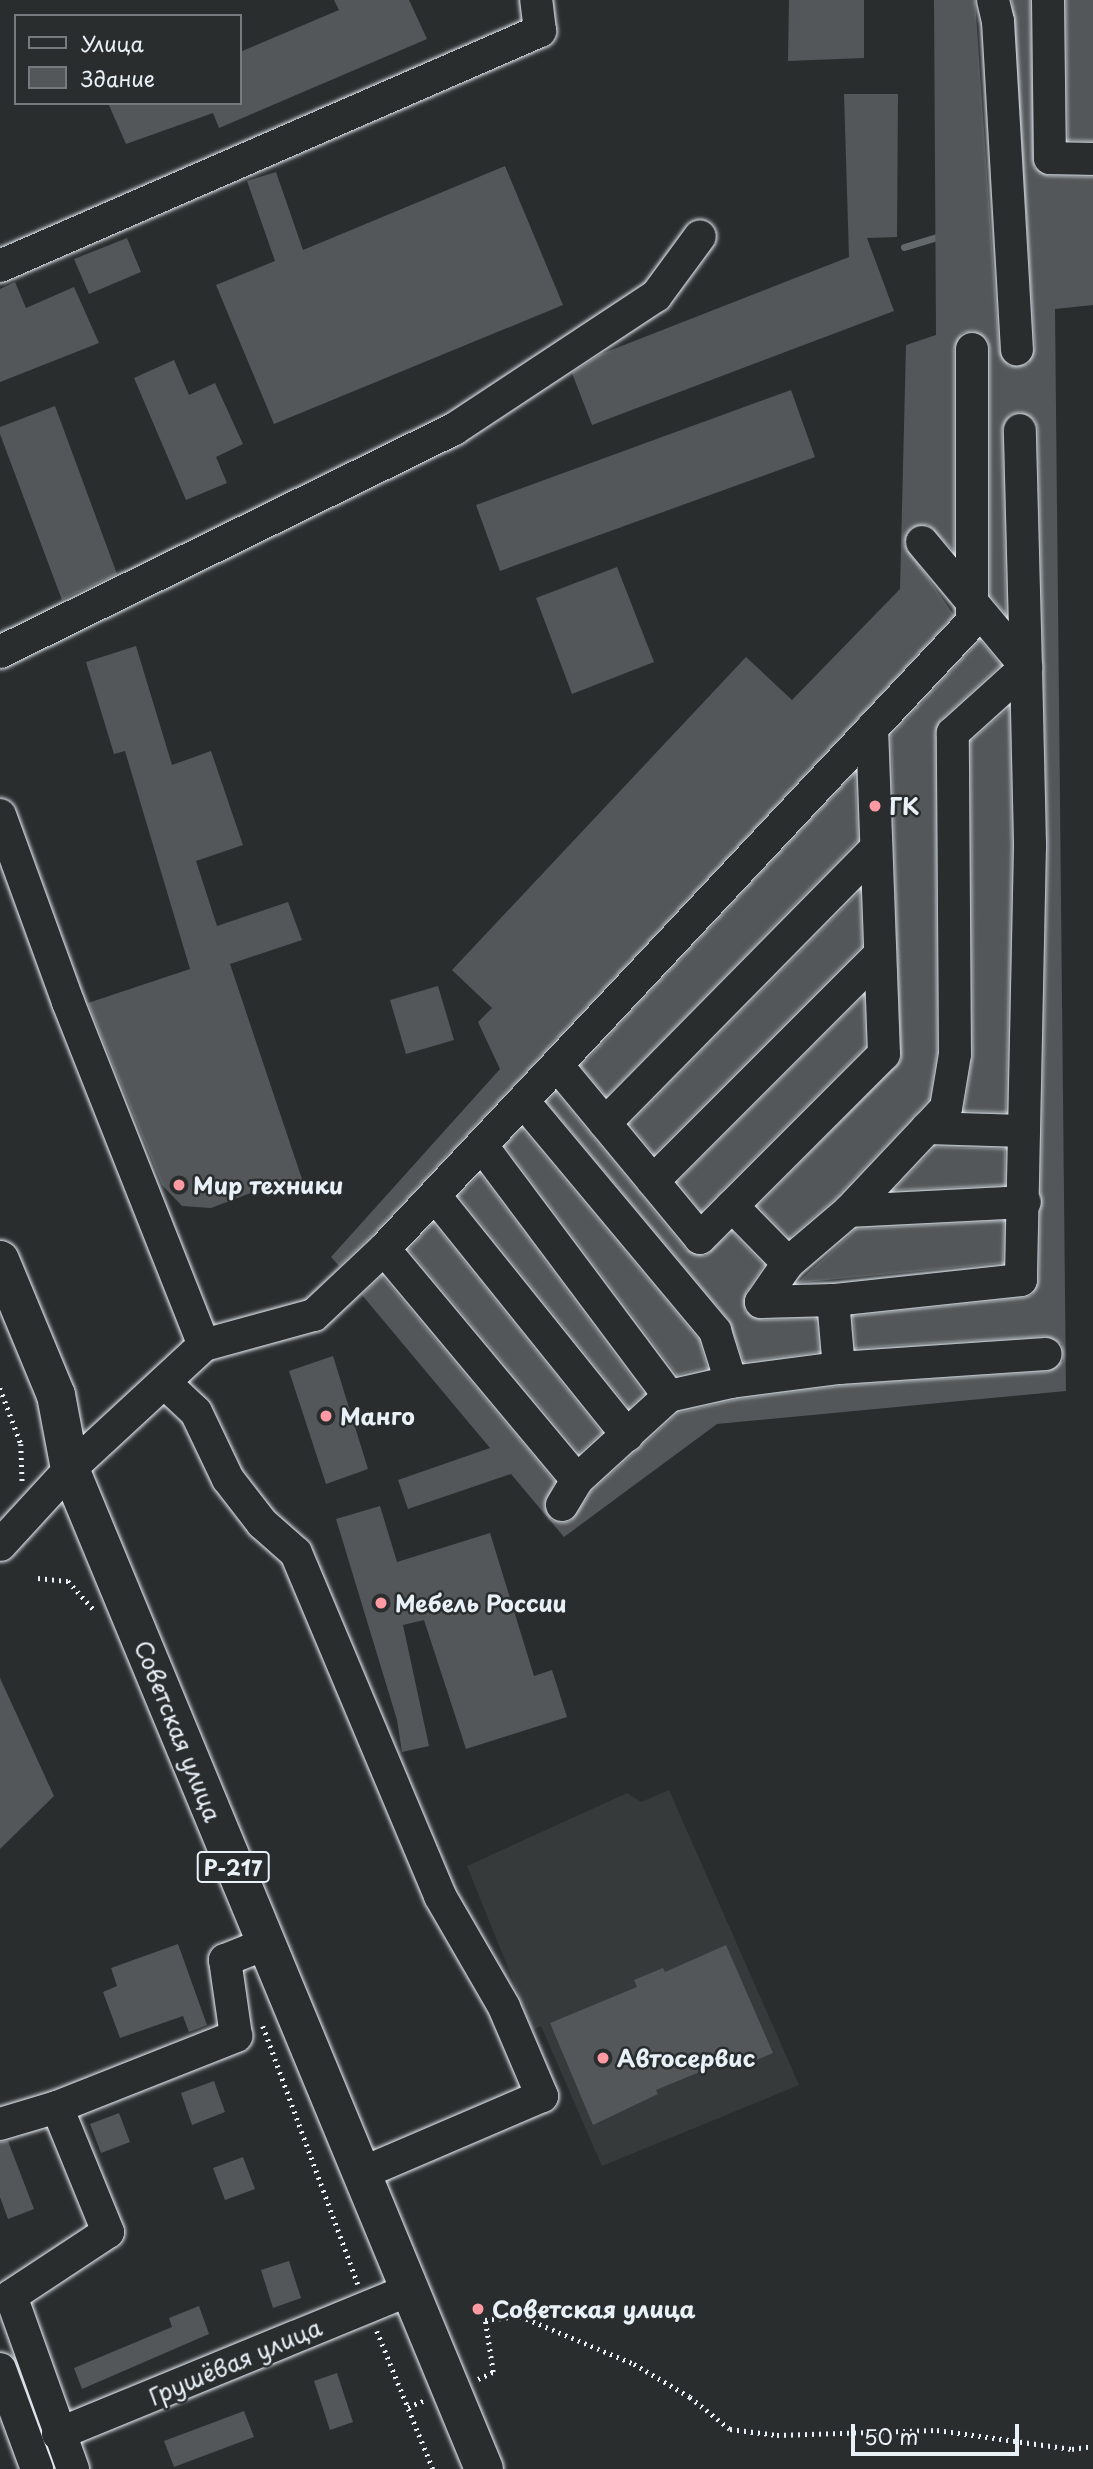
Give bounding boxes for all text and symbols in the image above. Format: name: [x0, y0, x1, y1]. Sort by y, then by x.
legend: [14, 14, 242, 105]
text: Улица: [81, 27, 144, 59]
text: Здание: [81, 62, 155, 94]
place label: ГК: [889, 792, 919, 820]
marker: ГК: [867, 798, 883, 814]
place label: Мир техники: [193, 1171, 345, 1199]
marker: Мир техники: [171, 1177, 187, 1193]
place label: Манго: [340, 1402, 415, 1430]
marker: Манго: [318, 1408, 334, 1424]
place label: Мебель России: [395, 1589, 568, 1617]
marker: Мебель России: [373, 1595, 389, 1611]
street label: Советская улица: [129, 1636, 227, 1826]
road number: Р-217: [196, 1850, 270, 1884]
place label: Автосервис: [617, 2044, 755, 2072]
marker: Автосервис: [595, 2050, 611, 2066]
place label: Советская улица: [492, 2295, 697, 2323]
marker: Советская улица: [470, 2301, 486, 2317]
street label: Грушёвая улица: [144, 2313, 326, 2411]
scale bar: [855, 2410, 1023, 2454]
text: 50 m: [864, 2420, 918, 2452]

